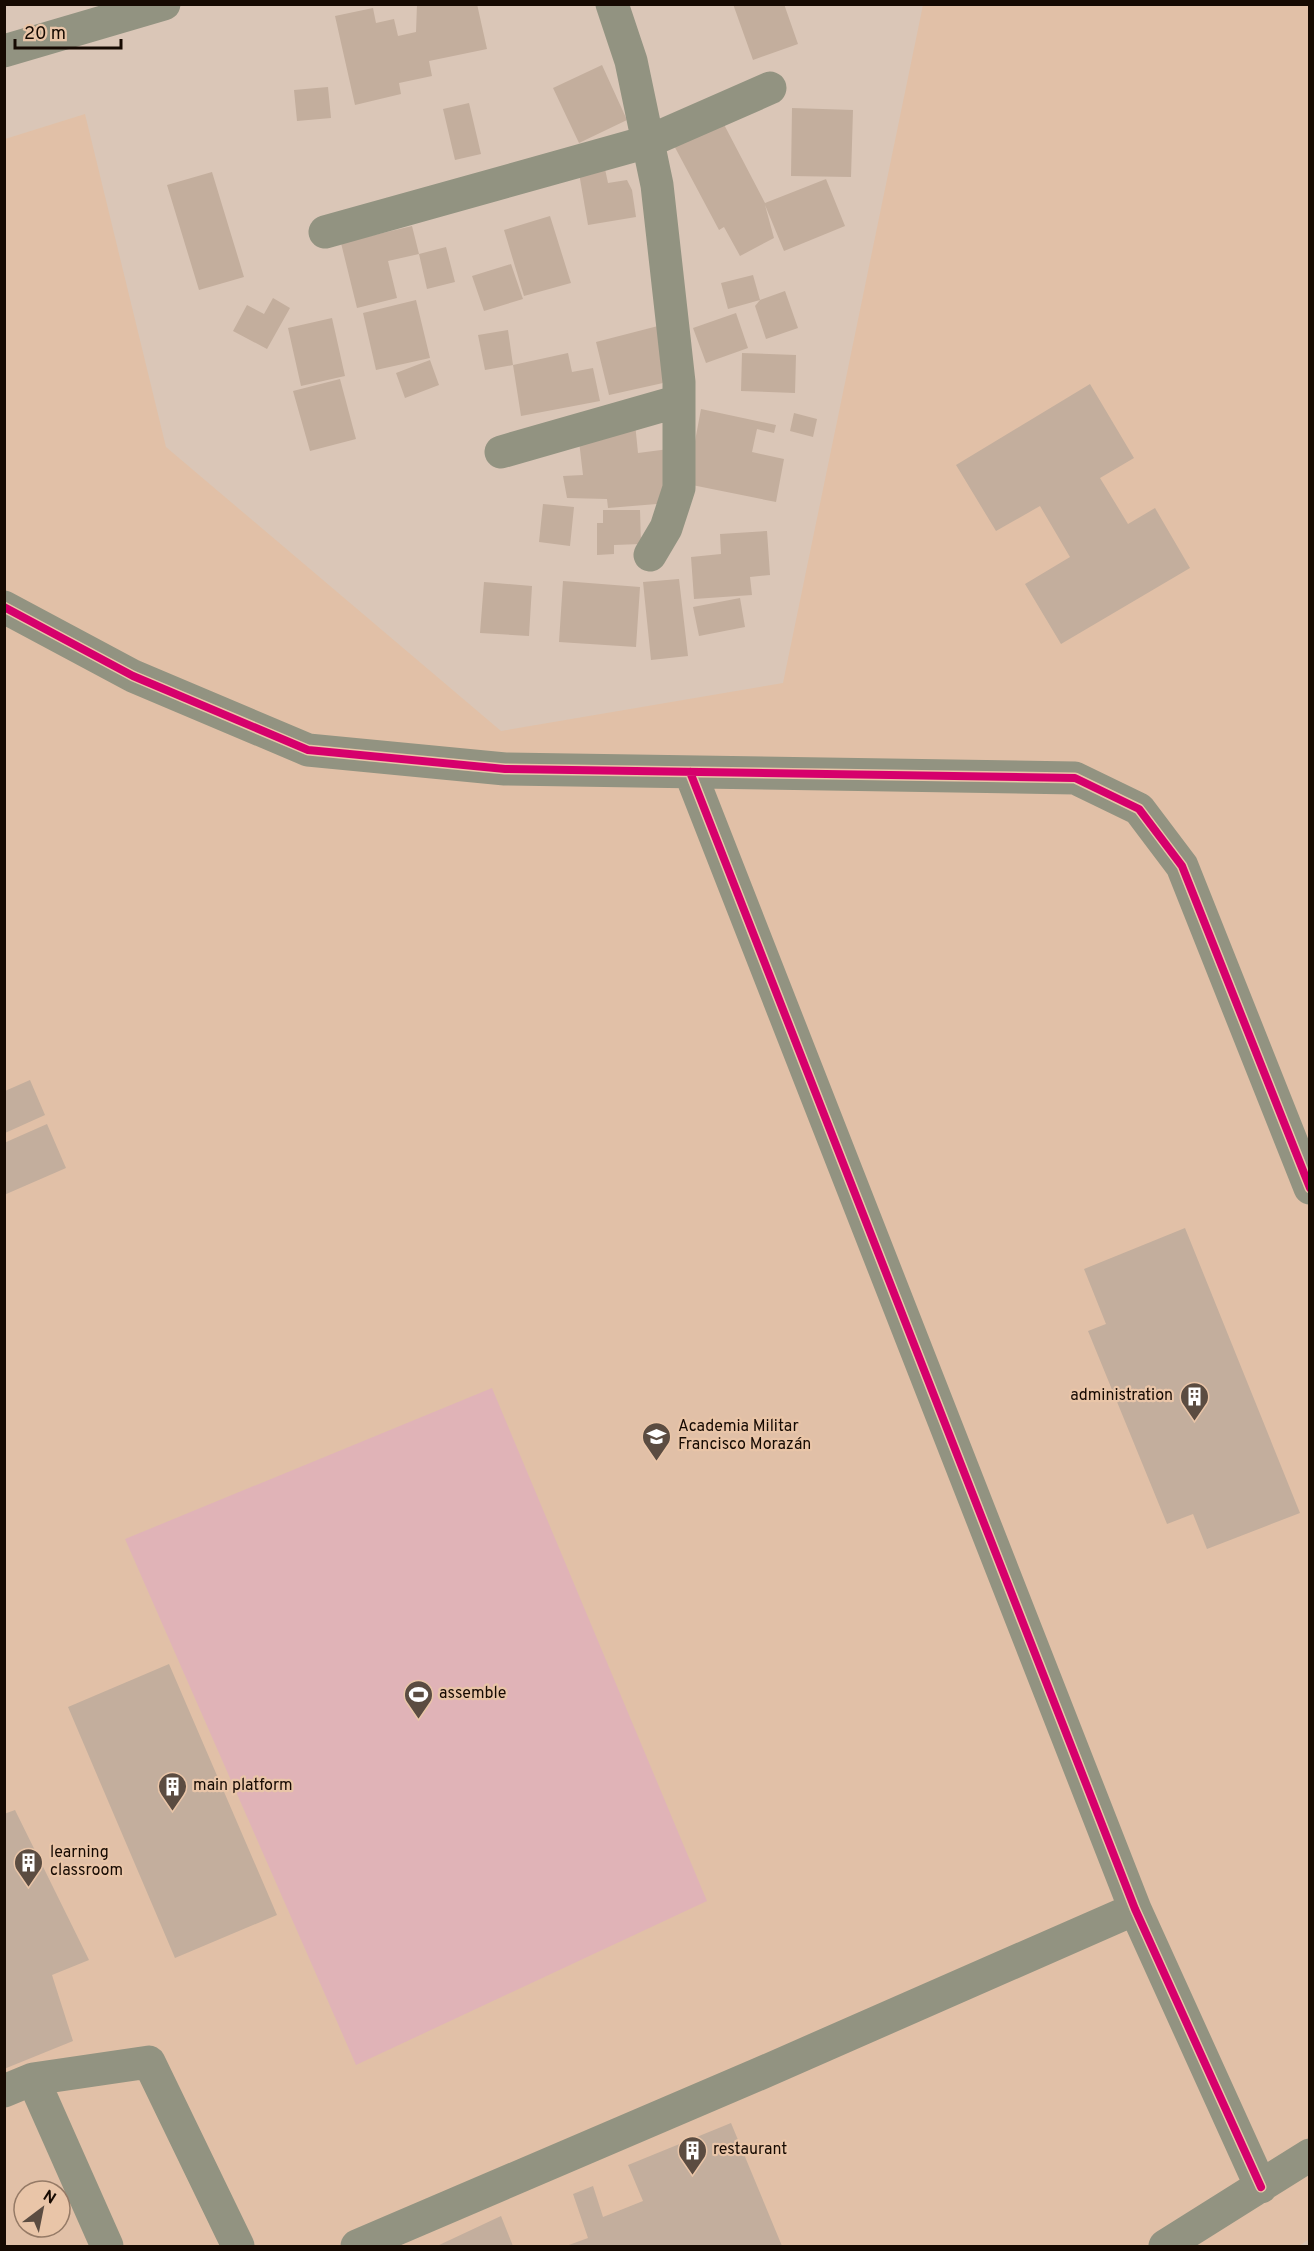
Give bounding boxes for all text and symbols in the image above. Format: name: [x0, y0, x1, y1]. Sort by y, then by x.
scale bar: [15, 12, 122, 50]
text: 20 m: [24, 23, 66, 46]
building icon: administration: [1178, 1380, 1210, 1422]
place label: administration: [1070, 1386, 1173, 1406]
place label: Academia Militar Francisco Morazán: [678, 1417, 811, 1455]
school or university icon: Academia Militar Francisco Morazán: [641, 1420, 673, 1462]
sports icon: assemble: [402, 1678, 434, 1720]
place label: assemble: [439, 1684, 506, 1704]
building icon: main platform: [156, 1770, 188, 1812]
place label: main platform: [193, 1776, 293, 1796]
place label: learning classroom: [50, 1843, 123, 1881]
building icon: learning classroom: [13, 1846, 45, 1888]
building icon: restaurant: [676, 2134, 708, 2176]
place label: restaurant: [713, 2140, 787, 2160]
north arrow: [12, 2179, 72, 2239]
text: N: [39, 2186, 59, 2210]

